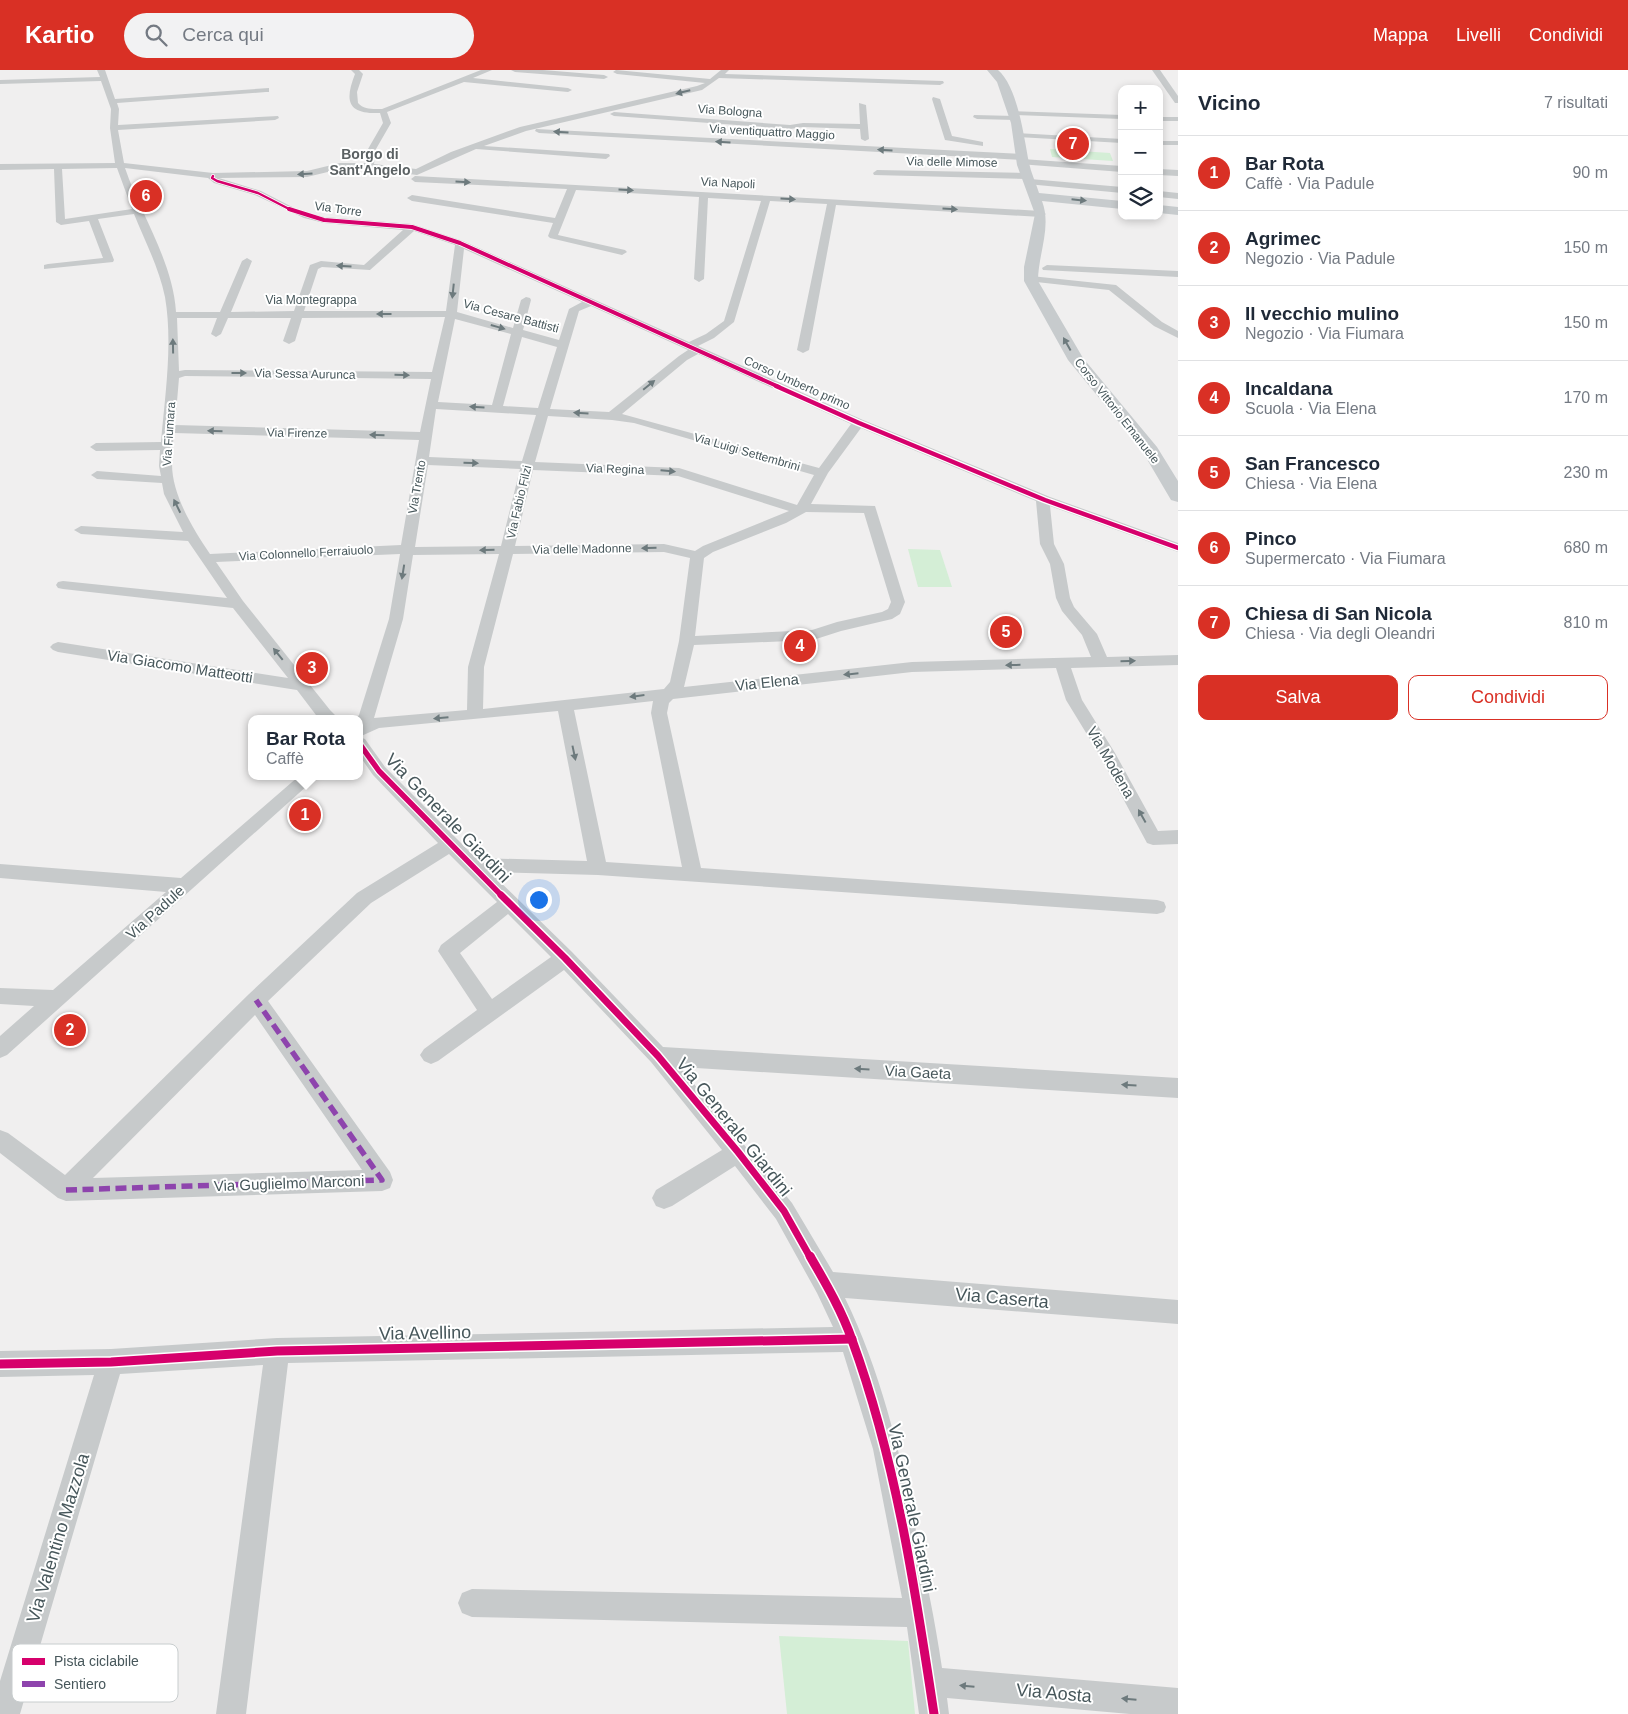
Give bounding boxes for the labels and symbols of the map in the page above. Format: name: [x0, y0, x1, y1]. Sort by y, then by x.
one-way arrow: [676, 88, 691, 96]
street label: Via Bologna: [697, 102, 763, 120]
street label: Via ventiquattro Maggio: [709, 122, 836, 142]
pin: 7: [1057, 125, 1089, 163]
one-way arrow: [552, 128, 568, 136]
one-way arrow: [714, 138, 730, 146]
district label: Borgo di Sant'Angelo: [329, 146, 411, 178]
one-way arrow: [877, 146, 893, 154]
street label: Via delle Mimose: [906, 154, 998, 170]
one-way arrow: [296, 170, 312, 178]
street label: Via Napoli: [700, 175, 756, 191]
pin: 6: [130, 177, 162, 215]
one-way arrow: [455, 178, 471, 186]
one-way arrow: [618, 186, 634, 194]
one-way arrow: [780, 196, 796, 204]
one-way arrow: [1071, 196, 1087, 204]
street label: Via Torre: [313, 199, 363, 219]
one-way arrow: [942, 205, 958, 213]
one-way arrow: [336, 261, 352, 269]
one-way arrow: [449, 284, 457, 300]
street label: Via Montegrappa: [265, 293, 357, 307]
street label: Via Cesare Battisti: [462, 296, 560, 336]
one-way arrow: [376, 310, 392, 318]
one-way arrow: [490, 324, 505, 332]
one-way arrow: [169, 338, 177, 354]
one-way arrow: [1062, 338, 1071, 351]
street label: Corso Umberto primo: [742, 353, 853, 413]
street label: Corso Vittorio Emanuele: [1072, 356, 1163, 467]
street label: Via Sessa Aurunca: [254, 366, 356, 382]
one-way arrow: [231, 369, 247, 377]
one-way arrow: [394, 371, 410, 379]
one-way arrow: [643, 379, 656, 390]
street label: Via Fiumara: [160, 401, 178, 467]
one-way arrow: [469, 402, 485, 410]
one-way arrow: [573, 409, 589, 417]
street label: Via Firenze: [267, 425, 328, 441]
one-way arrow: [207, 426, 223, 434]
one-way arrow: [369, 430, 385, 438]
street label: Via Luigi Settembrini: [692, 430, 802, 474]
street label: Via Trento: [405, 459, 429, 515]
one-way arrow: [463, 460, 479, 468]
street label: Via Regina: [586, 461, 645, 477]
street label: Via Fabio Filzi: [504, 464, 534, 540]
one-way arrow: [660, 468, 676, 476]
one-way arrow: [173, 499, 181, 513]
street label: Via delle Madonne: [532, 541, 632, 557]
street label: Via Colonnello Ferraiuolo: [238, 542, 374, 564]
one-way arrow: [641, 544, 657, 552]
one-way arrow: [479, 546, 495, 554]
one-way arrow: [399, 564, 407, 580]
pin: 5: [990, 613, 1022, 651]
pin: 4: [784, 627, 816, 665]
street label: Via Giacomo Matteotti: [106, 646, 254, 686]
one-way arrow: [273, 648, 284, 661]
pin: 3: [296, 649, 328, 687]
one-way arrow: [1120, 657, 1136, 665]
one-way arrow: [1005, 661, 1021, 669]
street label: Via Elena: [734, 670, 800, 694]
one-way arrow: [842, 670, 858, 678]
one-way arrow: [629, 692, 645, 700]
one-way arrow: [432, 714, 448, 722]
street label: Via Modena: [1084, 723, 1139, 801]
one-way arrow: [571, 745, 579, 761]
street label: Via Generale Giardini: [381, 749, 515, 887]
pin: 1: [289, 796, 321, 834]
one-way arrow: [1138, 809, 1146, 824]
street label: Via Padule: [122, 881, 188, 943]
your location: [526, 887, 552, 913]
pin: 2: [54, 1011, 86, 1049]
street label: Via Generale Giardini: [672, 1054, 796, 1200]
street label: Via Gaeta: [884, 1062, 952, 1082]
one-way arrow: [854, 1064, 870, 1072]
one-way arrow: [1121, 1080, 1137, 1088]
street label: Via Guglielmo Marconi: [213, 1172, 365, 1194]
street label: Via Caserta: [954, 1284, 1051, 1312]
street label: Via Avellino: [379, 1322, 471, 1344]
street label: Via Generale Giardini: [884, 1422, 940, 1594]
street label: Via Valentino Mazzola: [23, 1450, 94, 1625]
legend: [12, 1644, 178, 1702]
text: Pista ciclabile: [54, 1653, 139, 1669]
text: Sentiero: [54, 1676, 106, 1692]
street label: Via Aosta: [1015, 1680, 1094, 1706]
one-way arrow: [959, 1681, 975, 1689]
one-way arrow: [1121, 1695, 1137, 1703]

